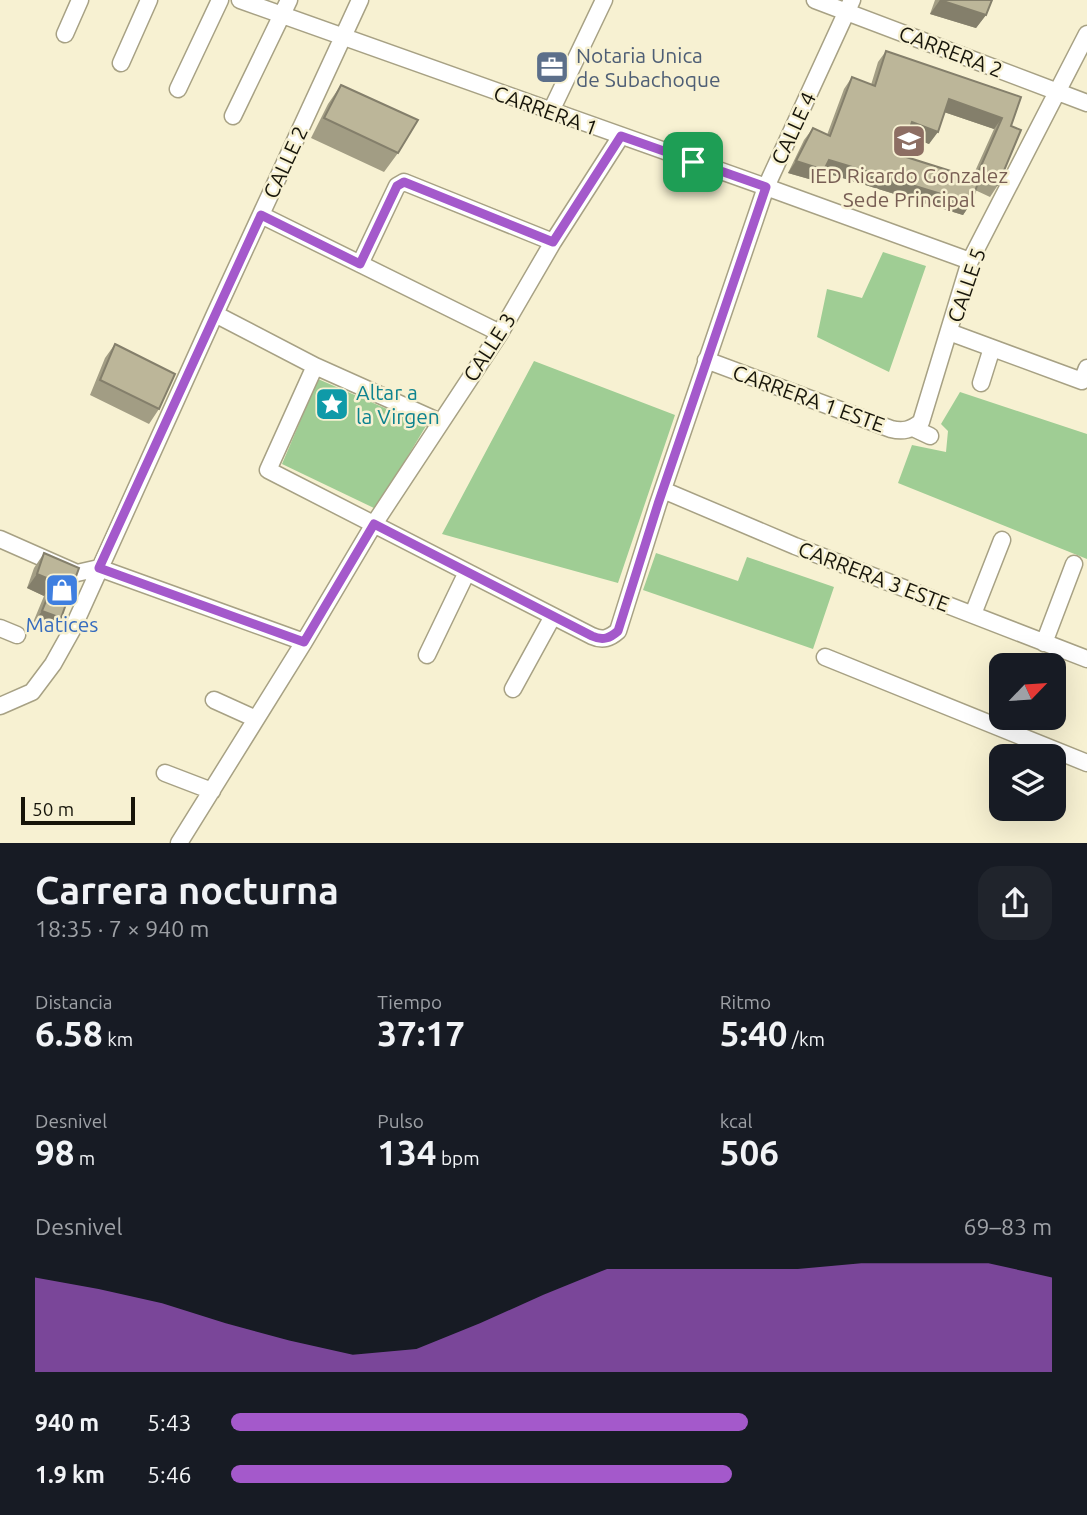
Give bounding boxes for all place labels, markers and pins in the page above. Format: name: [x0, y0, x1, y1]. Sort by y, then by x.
place label: Notaria Unica de Subachoque: [576, 43, 721, 91]
office icon: Notaria Unica de Subachoque: [533, 48, 571, 86]
school or university icon: IED Ricardo Gonzalez Sede Principal: [890, 122, 928, 160]
pin: [663, 132, 723, 192]
place label: IED Ricardo Gonzalez Sede Principal: [810, 163, 1008, 211]
place label: Altar a la Virgen: [356, 380, 440, 428]
place icon: Altar a la Virgen: [313, 385, 351, 423]
shop icon: Matices: [43, 571, 81, 609]
place label: Matices: [26, 612, 98, 636]

